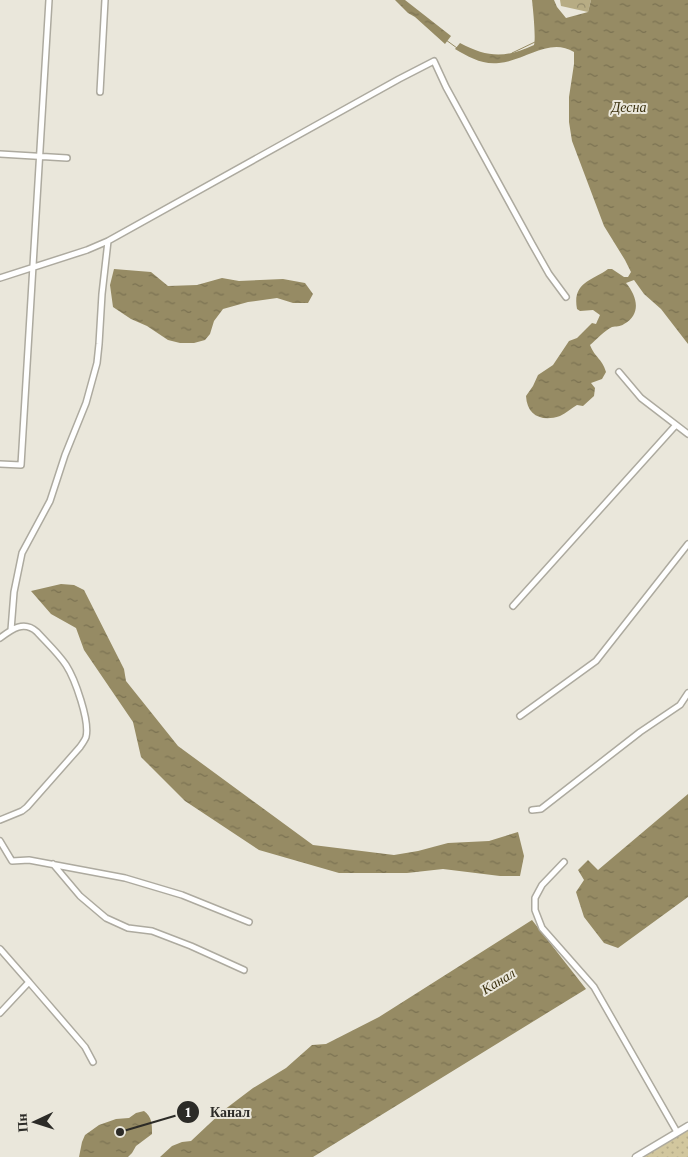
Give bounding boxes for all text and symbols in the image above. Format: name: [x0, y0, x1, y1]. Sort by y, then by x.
water label: Десна: [609, 99, 647, 115]
water label: Канал: [477, 965, 518, 998]
north arrow: [10, 1097, 60, 1147]
callout: Канал: [175, 1098, 260, 1127]
text: 1: [185, 1104, 191, 1120]
text: Канал: [210, 1104, 250, 1120]
text: Пн: [13, 1113, 31, 1133]

